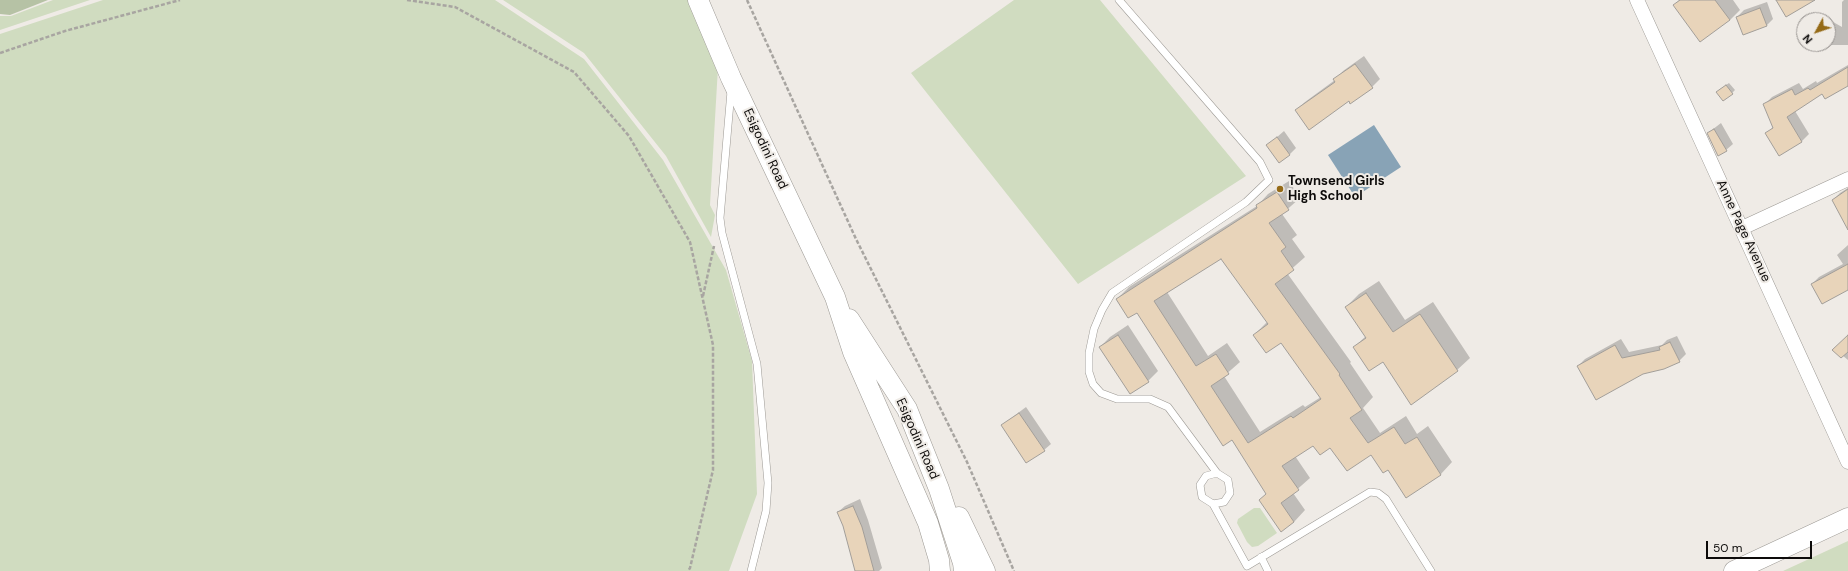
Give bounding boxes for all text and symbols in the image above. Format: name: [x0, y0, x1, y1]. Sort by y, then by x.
north arrow: [1796, 12, 1836, 52]
text: N: [1800, 31, 1816, 47]
street label: Esigodini Road: [739, 106, 791, 192]
place label: Townsend Girls High School: [1288, 174, 1385, 205]
street label: Anne Page Avenue: [1713, 178, 1773, 284]
marker: Townsend Girls High School: [1275, 184, 1285, 194]
street label: Esigodini Road: [892, 396, 942, 482]
scale bar: [1708, 533, 1814, 559]
text: 50 m: [1713, 540, 1742, 556]

